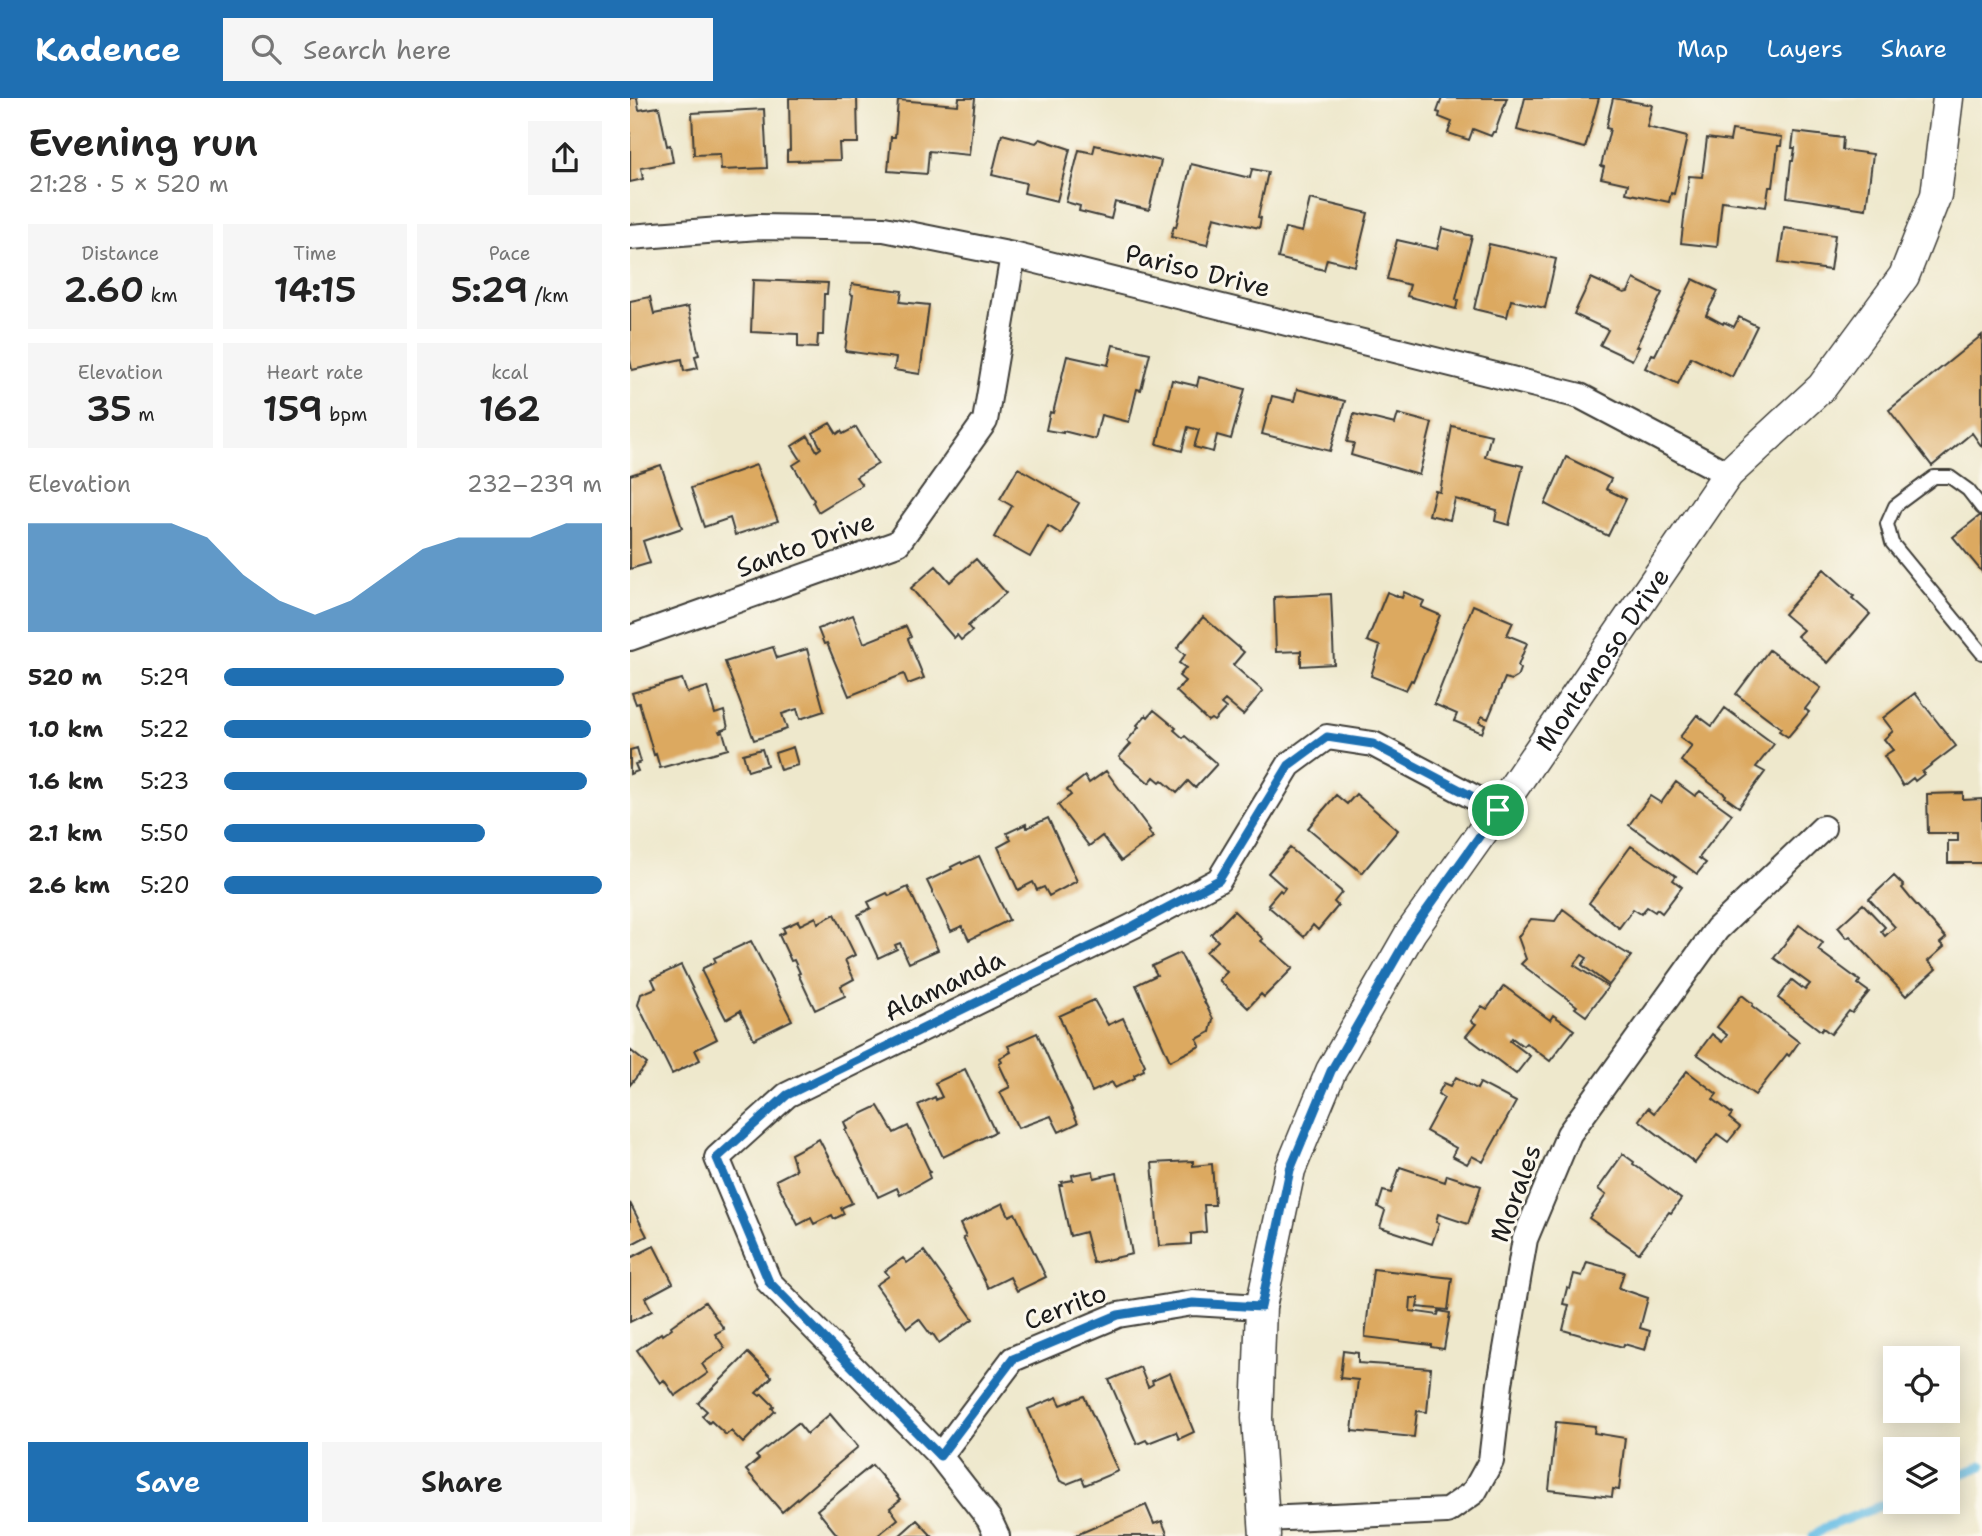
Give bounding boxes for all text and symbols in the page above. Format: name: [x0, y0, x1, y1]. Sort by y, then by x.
search box: [223, 18, 713, 81]
text: Kadence: [35, 27, 181, 72]
icon: search: [247, 30, 285, 68]
text: Search here: [303, 32, 451, 67]
text: Map: [1677, 33, 1728, 65]
text: Layers: [1766, 33, 1843, 65]
text: Share: [1881, 33, 1947, 65]
text: Evening run: [28, 117, 258, 168]
button: share: [528, 121, 602, 195]
text: 21:28 · 5 × 520 m: [28, 169, 229, 199]
street label: Pariso Drive: [1122, 235, 1274, 305]
text: Distance: [81, 241, 159, 266]
text: Time: [293, 241, 337, 266]
text: Pace: [489, 241, 531, 266]
text: 2.60: [63, 266, 144, 313]
text: 14:15: [273, 266, 357, 313]
text: 5:29: [451, 266, 528, 313]
text: km: [144, 283, 178, 308]
text: /km: [528, 283, 569, 308]
text: Elevation: [78, 360, 163, 385]
text: Heart rate: [267, 360, 363, 385]
text: kcal: [491, 360, 528, 385]
text: 35: [86, 385, 132, 432]
text: 159: [262, 385, 323, 432]
text: 162: [479, 385, 541, 432]
text: m: [132, 402, 155, 427]
text: bpm: [323, 402, 368, 427]
text: Elevation: [28, 469, 131, 499]
text: 232–239 m: [467, 469, 602, 499]
street label: Santo Drive: [731, 503, 879, 585]
street label: Montanoso Drive: [1526, 560, 1677, 757]
text: 520 m: [28, 662, 102, 692]
text: 5:29: [140, 662, 189, 692]
text: 1.0 km: [28, 714, 103, 744]
text: 5:22: [140, 714, 189, 744]
text: 1.6 km: [28, 766, 103, 796]
text: 5:23: [140, 766, 189, 796]
pin: [1468, 780, 1528, 840]
icon: arrive: [1479, 791, 1517, 829]
text: 2.1 km: [28, 818, 102, 848]
text: 5:50: [140, 818, 189, 848]
text: 2.6 km: [28, 870, 110, 900]
text: 5:20: [140, 870, 190, 900]
street label: Alamanda: [878, 941, 1010, 1029]
street label: Morales: [1481, 1139, 1549, 1247]
street label: Cerrito: [1019, 1274, 1111, 1338]
map controls: [1883, 1346, 1960, 1514]
button: locate: [1883, 1346, 1960, 1423]
button: layers: [1883, 1437, 1960, 1514]
button: Save: [28, 1442, 308, 1522]
button: Share: [322, 1442, 602, 1522]

